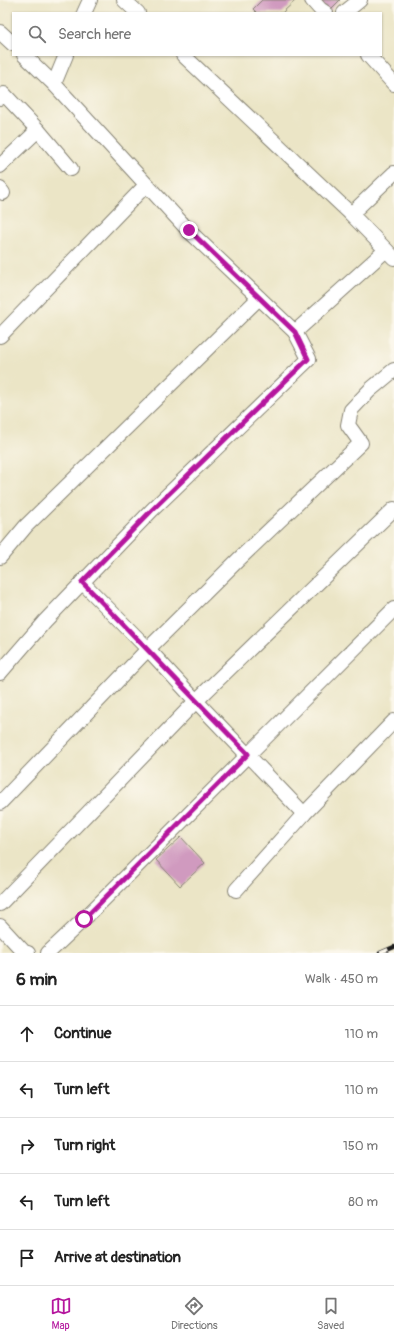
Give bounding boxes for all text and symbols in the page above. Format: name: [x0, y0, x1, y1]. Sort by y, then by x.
search box: [12, 12, 382, 56]
icon: search: [26, 23, 48, 45]
text: Search here: [58, 25, 131, 44]
route end: [180, 221, 198, 239]
route start: [75, 910, 93, 928]
text: 6 min: [16, 969, 57, 990]
text: Walk · 450 m: [305, 971, 378, 987]
icon: ahead: [16, 1023, 38, 1045]
text: Continue: [54, 1024, 112, 1043]
text: 110 m: [345, 1026, 378, 1042]
icon: left: [16, 1079, 38, 1101]
text: Turn left: [54, 1080, 110, 1099]
text: 110 m: [345, 1082, 378, 1098]
icon: right: [16, 1135, 38, 1157]
text: Turn right: [54, 1136, 115, 1155]
text: 150 m: [343, 1138, 378, 1154]
icon: left: [16, 1191, 38, 1213]
text: Turn left: [54, 1192, 110, 1211]
text: 80 m: [348, 1194, 378, 1210]
icon: arrive: [16, 1247, 38, 1269]
text: Arrive at destination: [54, 1248, 181, 1267]
tab: Map: [50, 1295, 72, 1332]
tab: Directions: [171, 1295, 218, 1332]
tab: Saved: [317, 1295, 344, 1332]

